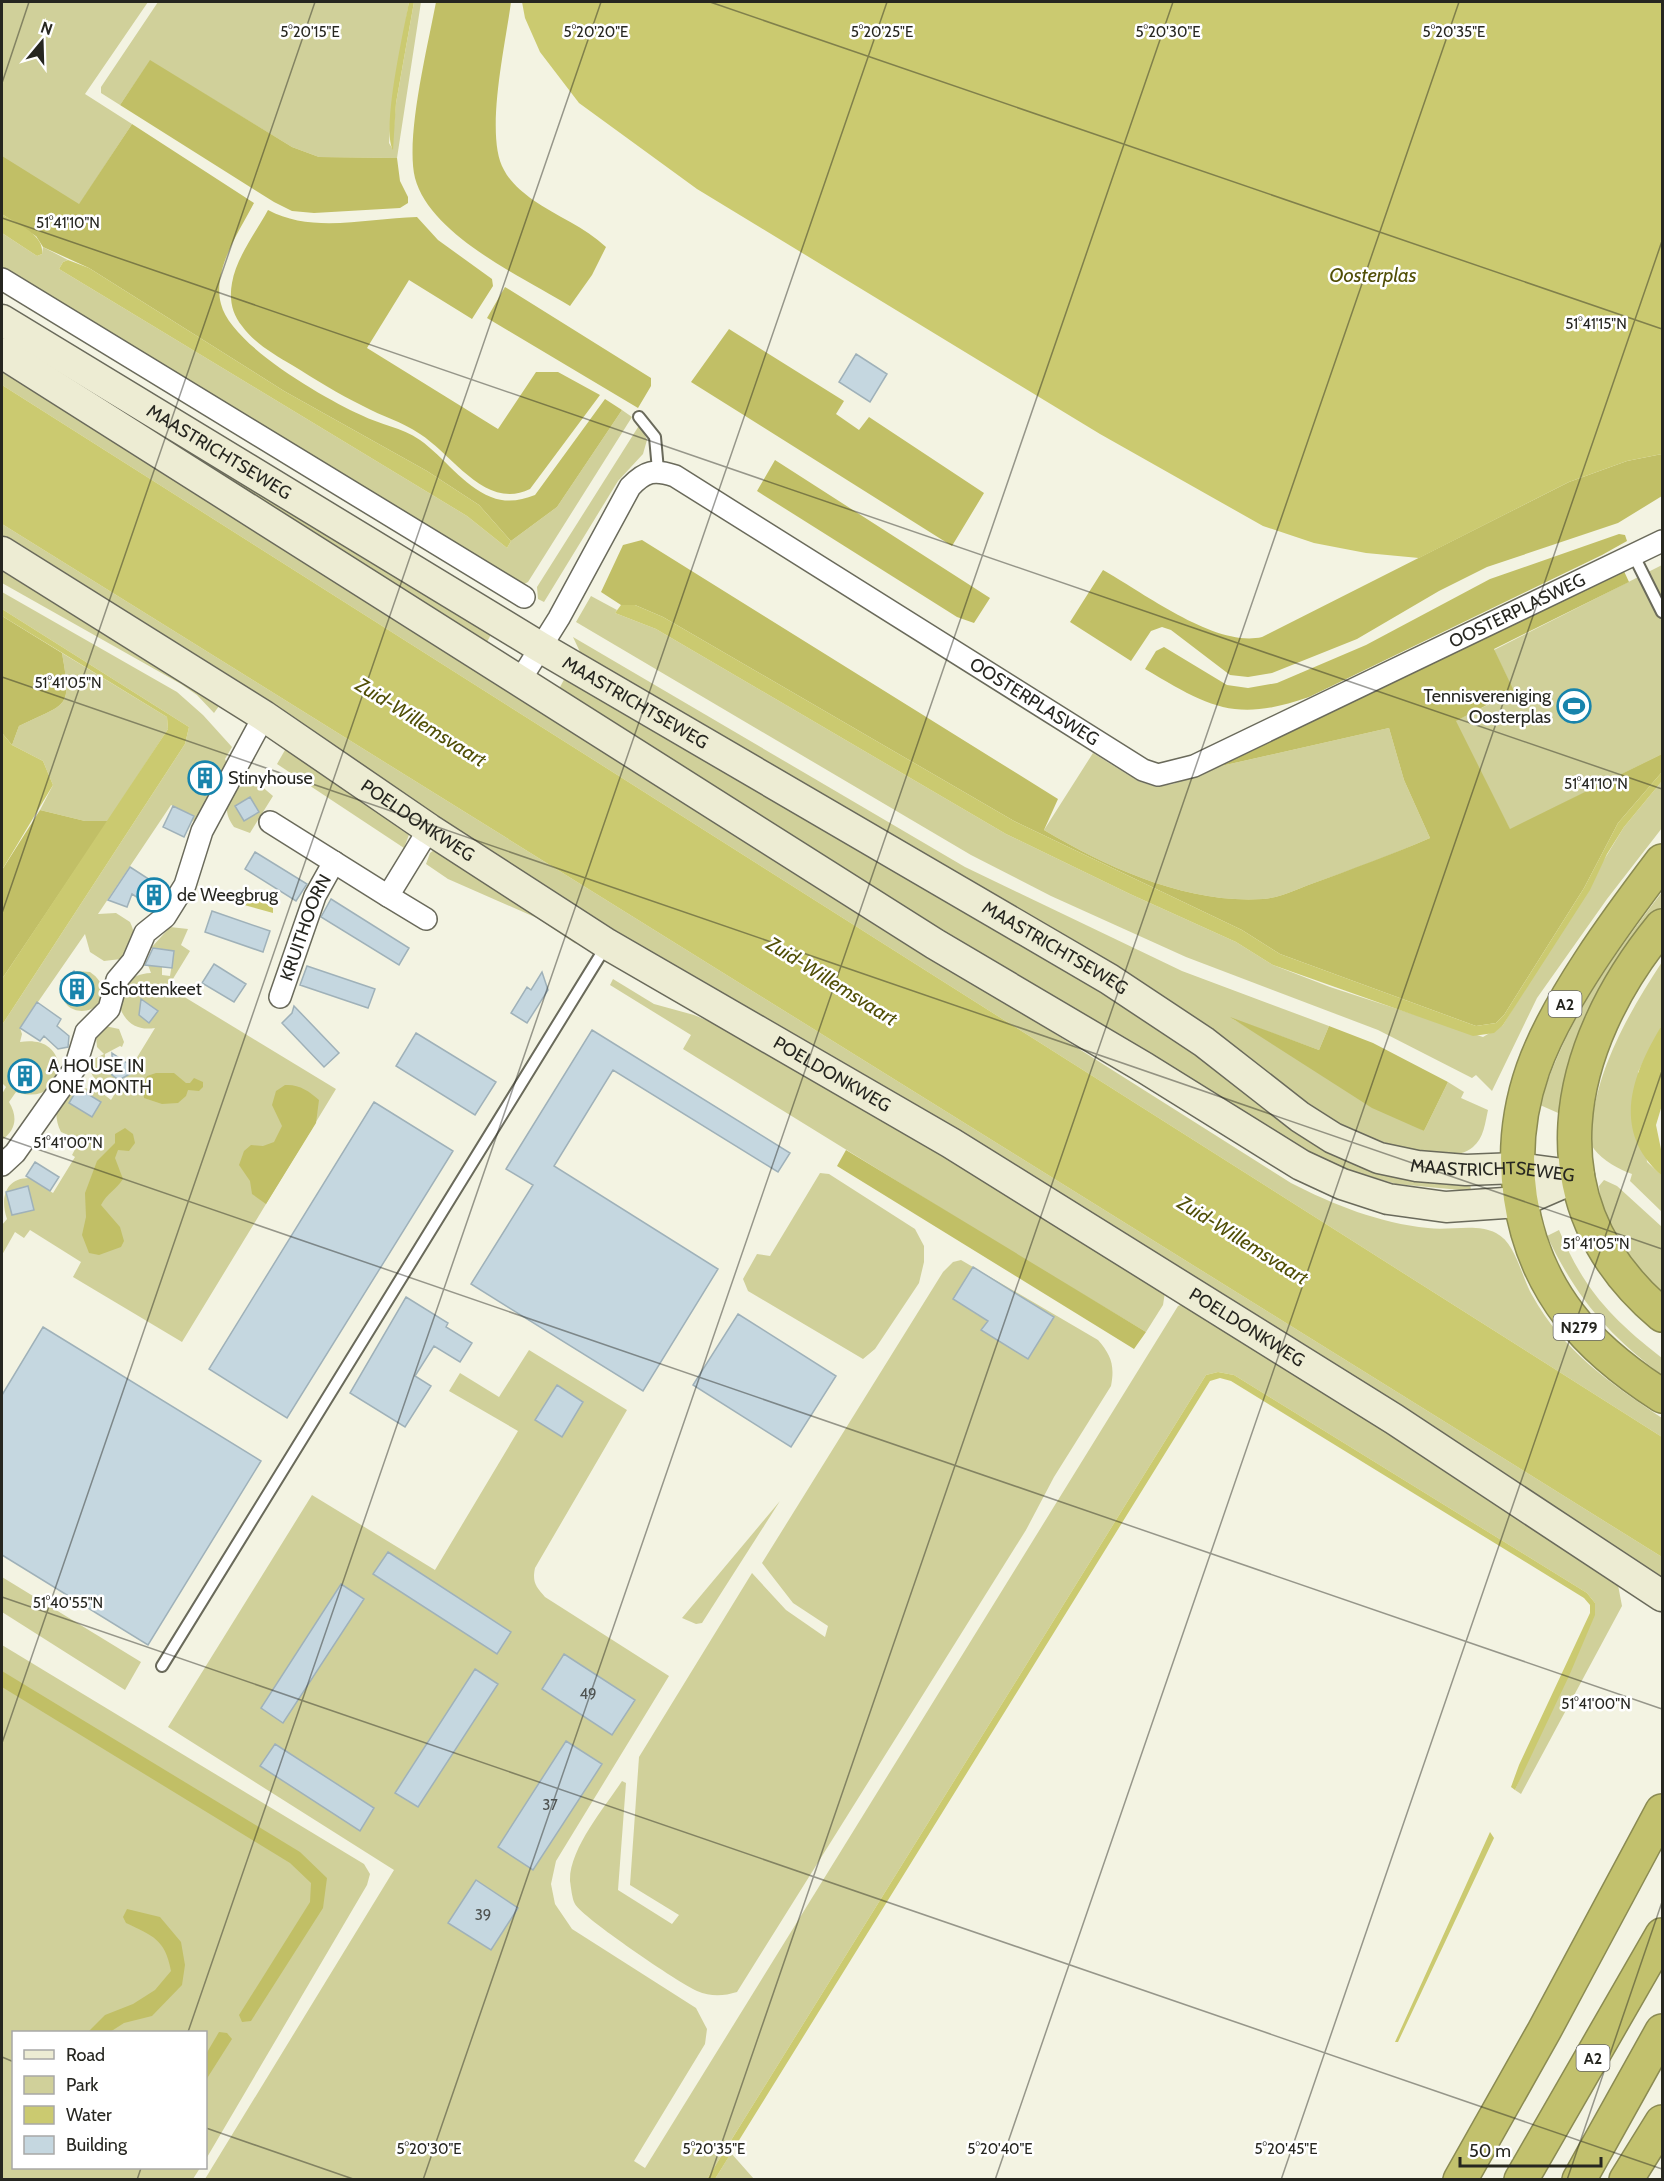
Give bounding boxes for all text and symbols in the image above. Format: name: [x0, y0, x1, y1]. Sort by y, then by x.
north arrow: [12, 12, 72, 72]
text: N: [38, 17, 55, 39]
text: 5°20'15"E: [280, 23, 340, 41]
text: 5°20'20"E: [564, 23, 628, 41]
text: 5°20'25"E: [851, 23, 913, 41]
text: 5°20'30"E: [1135, 23, 1201, 41]
text: 5°20'35"E: [1423, 23, 1485, 41]
text: 51°41'10"N: [36, 214, 100, 232]
water label: Oosterplas: [1329, 263, 1417, 287]
text: 51°41'15"N: [1565, 315, 1627, 333]
street label: MAASTRICHTSEWEG: [143, 400, 295, 504]
street label: OOSTERPLASWEG: [1446, 568, 1589, 653]
street label: MAASTRICHTSEWEG: [558, 652, 712, 754]
street label: OOSTERPLASWEG: [965, 653, 1103, 751]
water label: Zuid-Willemsvaart: [351, 672, 491, 772]
text: 51°41'05"N: [34, 674, 102, 692]
place label: Tennisvereniging Oosterplas: [1424, 685, 1552, 728]
sports icon: Tennisvereniging Oosterplas: [1556, 688, 1592, 724]
building icon: Stinyhouse: [187, 760, 223, 796]
place label: Stinyhouse: [228, 767, 313, 789]
street label: POELDONKWEG: [357, 775, 479, 866]
text: 51°41'10"N: [1564, 775, 1628, 793]
street label: KRUITHOORN: [275, 870, 336, 984]
building icon: de Weegbrug: [136, 877, 172, 913]
place label: de Weegbrug: [177, 884, 279, 906]
street label: MAASTRICHTSEWEG: [978, 896, 1132, 999]
water label: Zuid-Willemsvaart: [762, 931, 902, 1031]
building icon: Schottenkeet: [59, 971, 95, 1007]
place label: Schottenkeet: [100, 978, 202, 1000]
road number: A2: [1548, 991, 1582, 1017]
street label: POELDONKWEG: [769, 1032, 895, 1117]
place label: A HOUSE IN ONE MONTH: [48, 1055, 152, 1098]
building icon: A HOUSE IN ONE MONTH: [7, 1058, 43, 1094]
text: 51°41'00"N: [33, 1134, 103, 1152]
street label: MAASTRICHTSEWEG: [1409, 1154, 1576, 1186]
water label: Zuid-Willemsvaart: [1173, 1190, 1313, 1290]
text: 51°41'05"N: [1562, 1235, 1630, 1253]
street label: POELDONKWEG: [1185, 1283, 1309, 1372]
road number: N279: [1554, 1314, 1604, 1340]
text: 51°40'55"N: [33, 1594, 103, 1612]
house number: 49: [579, 1685, 597, 1703]
text: 51°41'00"N: [1561, 1695, 1631, 1713]
house number: 37: [542, 1796, 558, 1814]
house number: 39: [475, 1906, 491, 1924]
legend: [12, 2031, 207, 2169]
text: Road: [66, 2044, 105, 2066]
road number: A2: [1576, 2045, 1610, 2071]
text: Park: [66, 2074, 99, 2096]
text: Water: [66, 2104, 112, 2126]
scale bar: [1460, 2130, 1601, 2168]
text: Building: [66, 2134, 128, 2156]
text: 5°20'30"E: [396, 2140, 462, 2158]
text: 5°20'35"E: [683, 2140, 745, 2158]
text: 5°20'40"E: [967, 2140, 1033, 2158]
text: 5°20'45"E: [1254, 2140, 1318, 2158]
text: 50 m: [1469, 2140, 1511, 2162]

